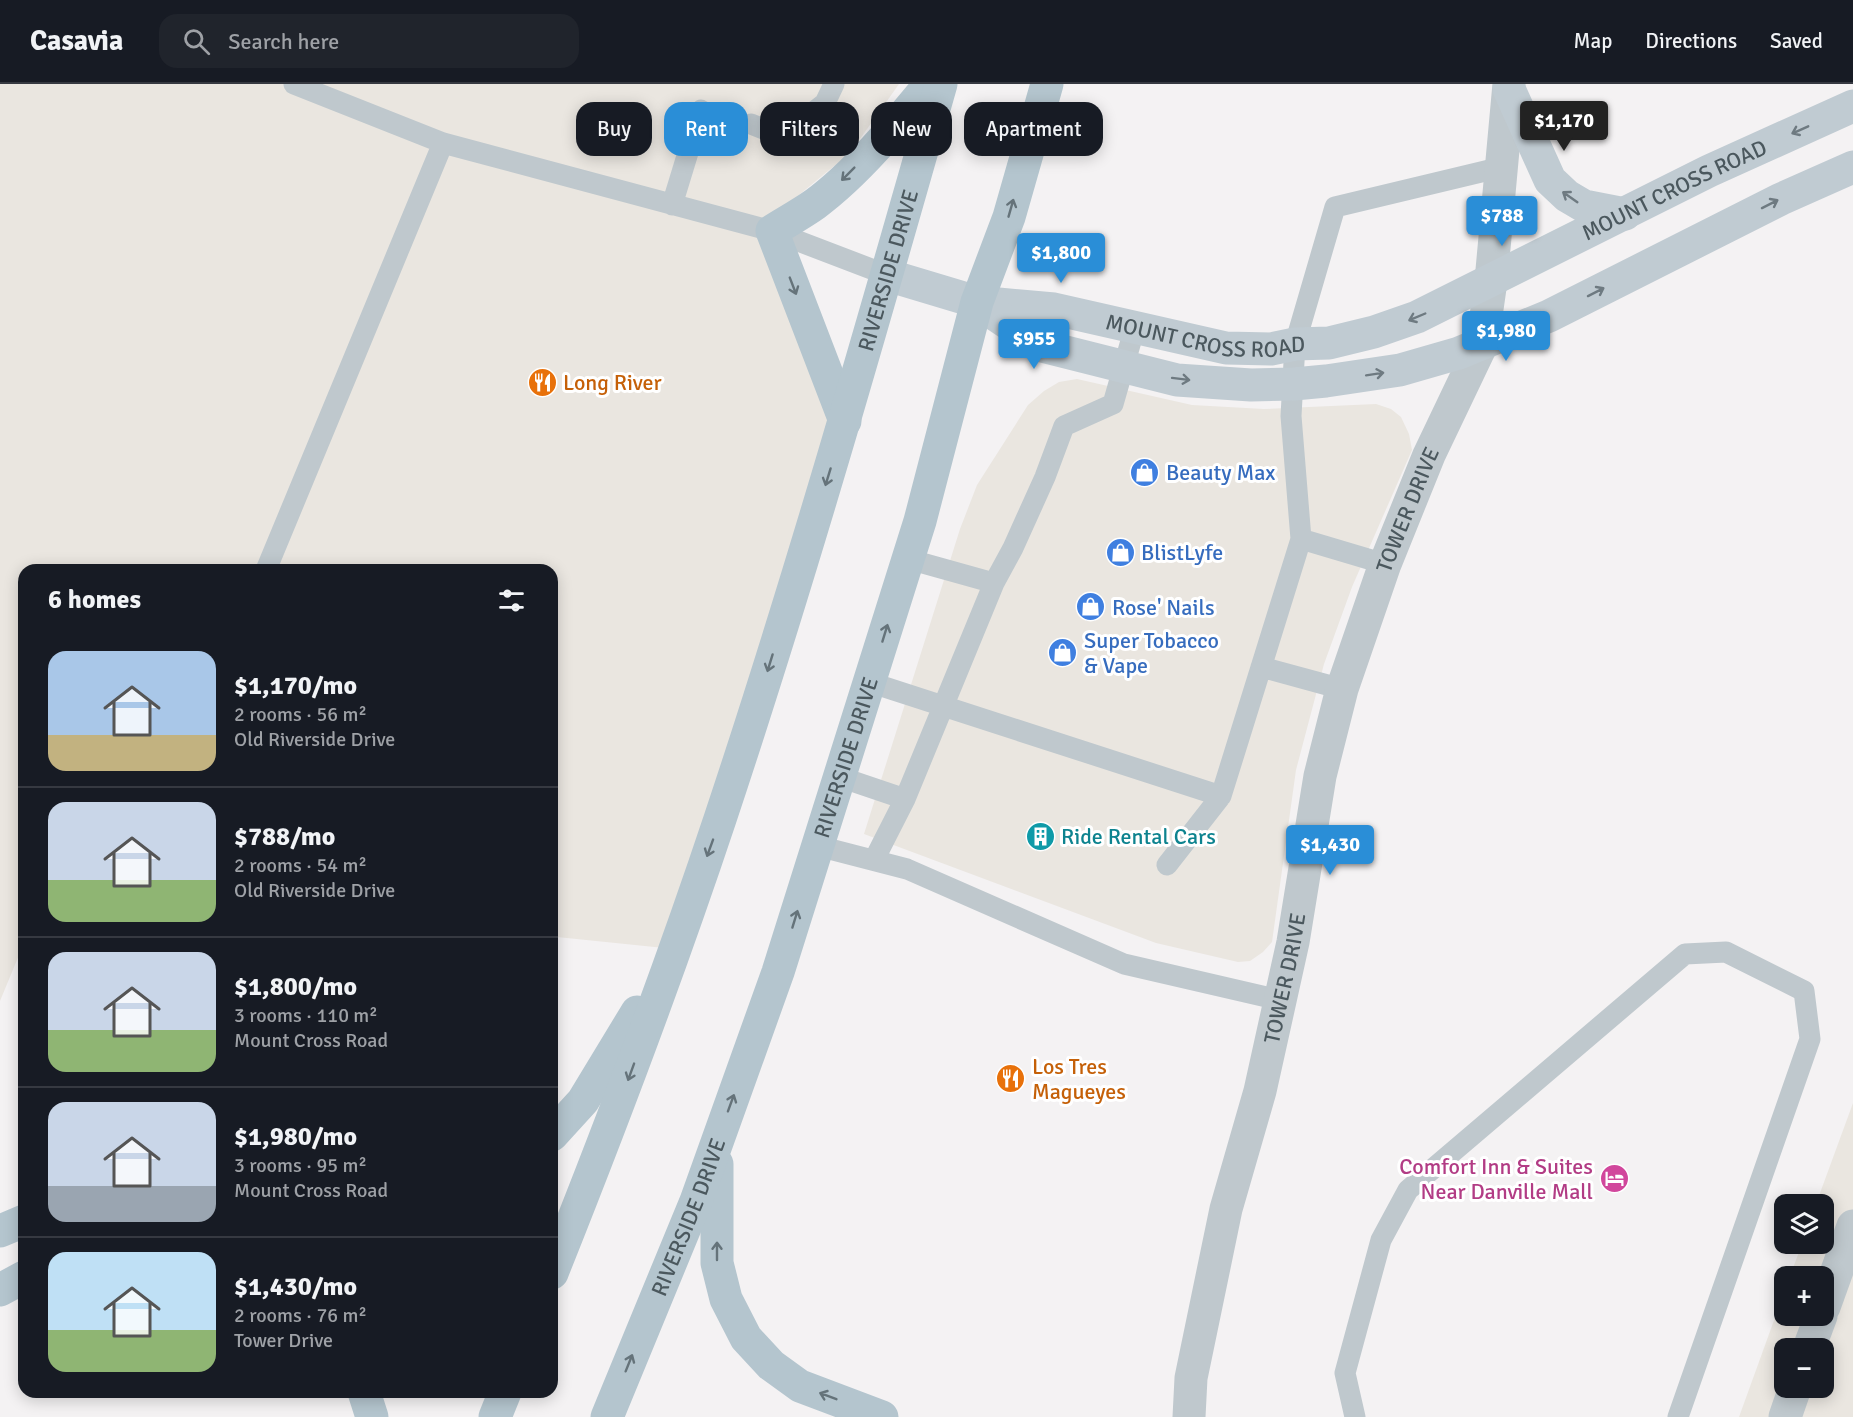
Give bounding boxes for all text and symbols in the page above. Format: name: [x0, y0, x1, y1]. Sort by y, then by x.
search box: [159, 14, 579, 68]
text: Casavia: [30, 24, 123, 58]
icon: search: [180, 25, 213, 58]
text: Search here: [228, 28, 339, 55]
text: Map: [1574, 28, 1612, 54]
text: Directions: [1645, 28, 1737, 54]
text: Saved: [1770, 28, 1823, 54]
pin: $1,170: [1515, 101, 1613, 152]
chip: Buy: [576, 102, 652, 156]
chip: Rent: [664, 102, 748, 156]
chip: Filters: [760, 102, 859, 156]
chip: New: [871, 102, 952, 156]
chip: Apartment: [964, 102, 1103, 156]
text: $1,170: [1534, 108, 1594, 133]
one-way arrow: [1791, 125, 1809, 136]
street label: MOUNT CROSS ROAD: [1577, 133, 1771, 246]
one-way arrow: [841, 167, 856, 181]
street label: RIVERSIDE DRIVE: [852, 186, 924, 354]
one-way arrow: [1562, 190, 1578, 203]
pin: $788: [1466, 196, 1538, 247]
one-way arrow: [1006, 198, 1018, 217]
one-way arrow: [1761, 198, 1779, 210]
text: $788: [1480, 203, 1524, 228]
pin: $1,800: [1012, 233, 1110, 284]
text: $1,800: [1031, 240, 1091, 265]
one-way arrow: [788, 276, 799, 295]
one-way arrow: [1587, 286, 1604, 298]
street label: MOUNT CROSS ROAD: [1103, 308, 1305, 363]
pin: $1,980: [1457, 311, 1555, 362]
one-way arrow: [1408, 312, 1427, 323]
text: $1,980: [1476, 318, 1536, 343]
pin: $955: [998, 319, 1070, 370]
text: $955: [1012, 326, 1056, 351]
restaurant icon: Long River: [526, 366, 558, 398]
one-way arrow: [1364, 368, 1384, 379]
place label: Long River: [563, 369, 662, 396]
one-way arrow: [1170, 374, 1190, 385]
street label: TOWER DRIVE: [1370, 442, 1445, 576]
shop icon: Beauty Max: [1129, 456, 1161, 488]
place label: Beauty Max: [1166, 459, 1275, 486]
one-way arrow: [822, 467, 833, 486]
shop icon: BlistLyfe: [1104, 536, 1136, 568]
place label: BlistLyfe: [1141, 539, 1223, 566]
text: 6 homes: [48, 584, 141, 616]
icon: filters: [495, 584, 528, 617]
shop icon: Rose' Nails: [1075, 591, 1107, 623]
place label: Rose' Nails: [1112, 594, 1215, 621]
one-way arrow: [880, 624, 891, 643]
place label: Super Tobacco & Vape: [1084, 627, 1219, 679]
shop icon: Super Tobacco & Vape: [1047, 637, 1079, 669]
one-way arrow: [763, 653, 774, 672]
text: $1,170/mo: [234, 670, 357, 702]
street label: RIVERSIDE DRIVE: [808, 673, 884, 841]
icon: home: [96, 675, 168, 747]
text: 2 rooms · 56 m²: [234, 702, 367, 727]
text: Old Riverside Drive: [234, 727, 395, 752]
building icon: Ride Rental Cars: [1024, 820, 1056, 852]
text: $788/mo: [234, 821, 335, 853]
place label: Ride Rental Cars: [1061, 823, 1216, 850]
pin: $1,430: [1281, 825, 1379, 876]
icon: home: [96, 826, 168, 898]
text: $1,430: [1300, 832, 1360, 857]
one-way arrow: [704, 838, 715, 857]
text: 2 rooms · 54 m²: [234, 853, 367, 878]
text: Old Riverside Drive: [234, 878, 395, 903]
one-way arrow: [790, 910, 801, 929]
street label: TOWER DRIVE: [1257, 911, 1311, 1046]
text: $1,800/mo: [234, 971, 357, 1003]
icon: home: [96, 976, 168, 1048]
text: 3 rooms · 110 m²: [234, 1003, 378, 1028]
text: Mount Cross Road: [234, 1028, 388, 1053]
place label: Los Tres Magueyes: [1032, 1053, 1126, 1105]
one-way arrow: [624, 1062, 635, 1081]
restaurant icon: Los Tres Magueyes: [995, 1063, 1027, 1095]
one-way arrow: [726, 1094, 737, 1113]
text: $1,980/mo: [234, 1121, 357, 1153]
icon: home: [96, 1126, 168, 1198]
street label: RIVERSIDE DRIVE: [645, 1134, 731, 1300]
text: 3 rooms · 95 m²: [234, 1153, 367, 1178]
place label: Comfort Inn & Suites Near Danville Mall: [1399, 1153, 1593, 1205]
hotel icon: Comfort Inn & Suites Near Danville Mall: [1598, 1163, 1630, 1195]
text: Mount Cross Road: [234, 1178, 388, 1203]
map controls: [1774, 1194, 1834, 1398]
button: layers: [1774, 1194, 1834, 1254]
one-way arrow: [711, 1242, 723, 1262]
button: +: [1774, 1266, 1834, 1326]
text: $1,430/mo: [234, 1271, 357, 1303]
icon: home: [96, 1276, 168, 1348]
text: 2 rooms · 76 m²: [234, 1303, 367, 1328]
text: Tower Drive: [234, 1328, 333, 1353]
button: −: [1774, 1338, 1834, 1398]
one-way arrow: [624, 1354, 635, 1373]
one-way arrow: [819, 1390, 837, 1401]

